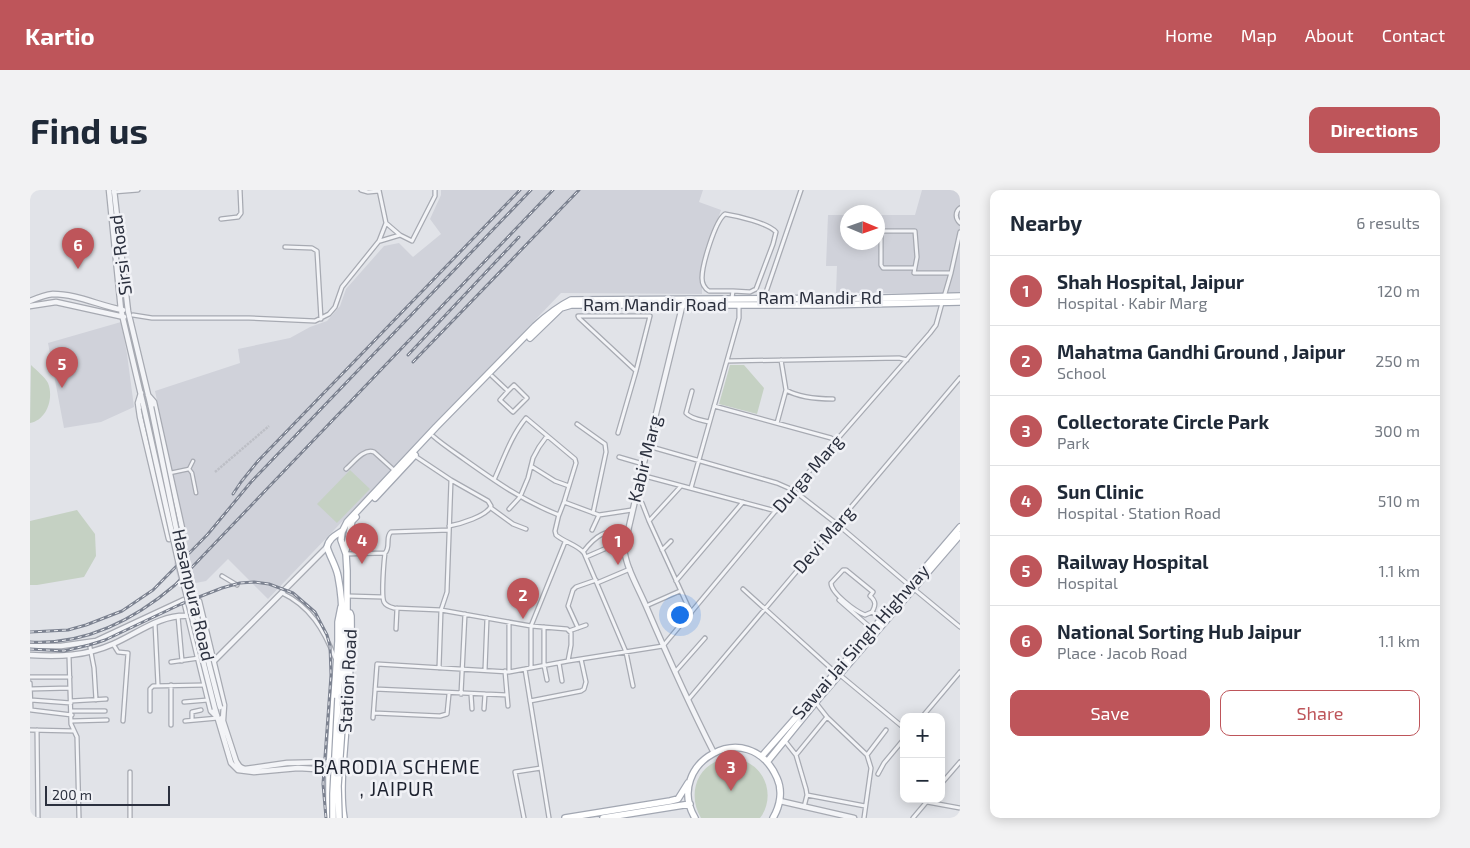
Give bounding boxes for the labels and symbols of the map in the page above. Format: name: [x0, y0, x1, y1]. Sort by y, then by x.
north arrow: [840, 205, 885, 250]
street label: Sirsi Road: [104, 214, 136, 297]
pin: 6: [62, 228, 94, 269]
street label: Ram Mandir Rd: [758, 286, 882, 308]
street label: Ram Mandir Road: [583, 293, 727, 315]
pin: 5: [46, 347, 78, 388]
street label: Kabir Marg: [623, 413, 665, 505]
street label: Durga Marg: [767, 430, 847, 517]
street label: Devi Marg: [788, 501, 859, 578]
pin: 4: [346, 523, 378, 564]
pin: 1: [602, 524, 634, 565]
street label: Hasanpura Road: [168, 527, 220, 663]
street label: Sawai Jai Singh Highway: [787, 559, 934, 723]
pin: 2: [507, 578, 539, 619]
your location: [667, 602, 693, 628]
street label: Station Road: [333, 628, 361, 734]
pin: 3: [715, 750, 747, 791]
district label: BARODIA SCHEME , JAIPUR: [313, 755, 481, 800]
scale bar: [45, 783, 170, 806]

